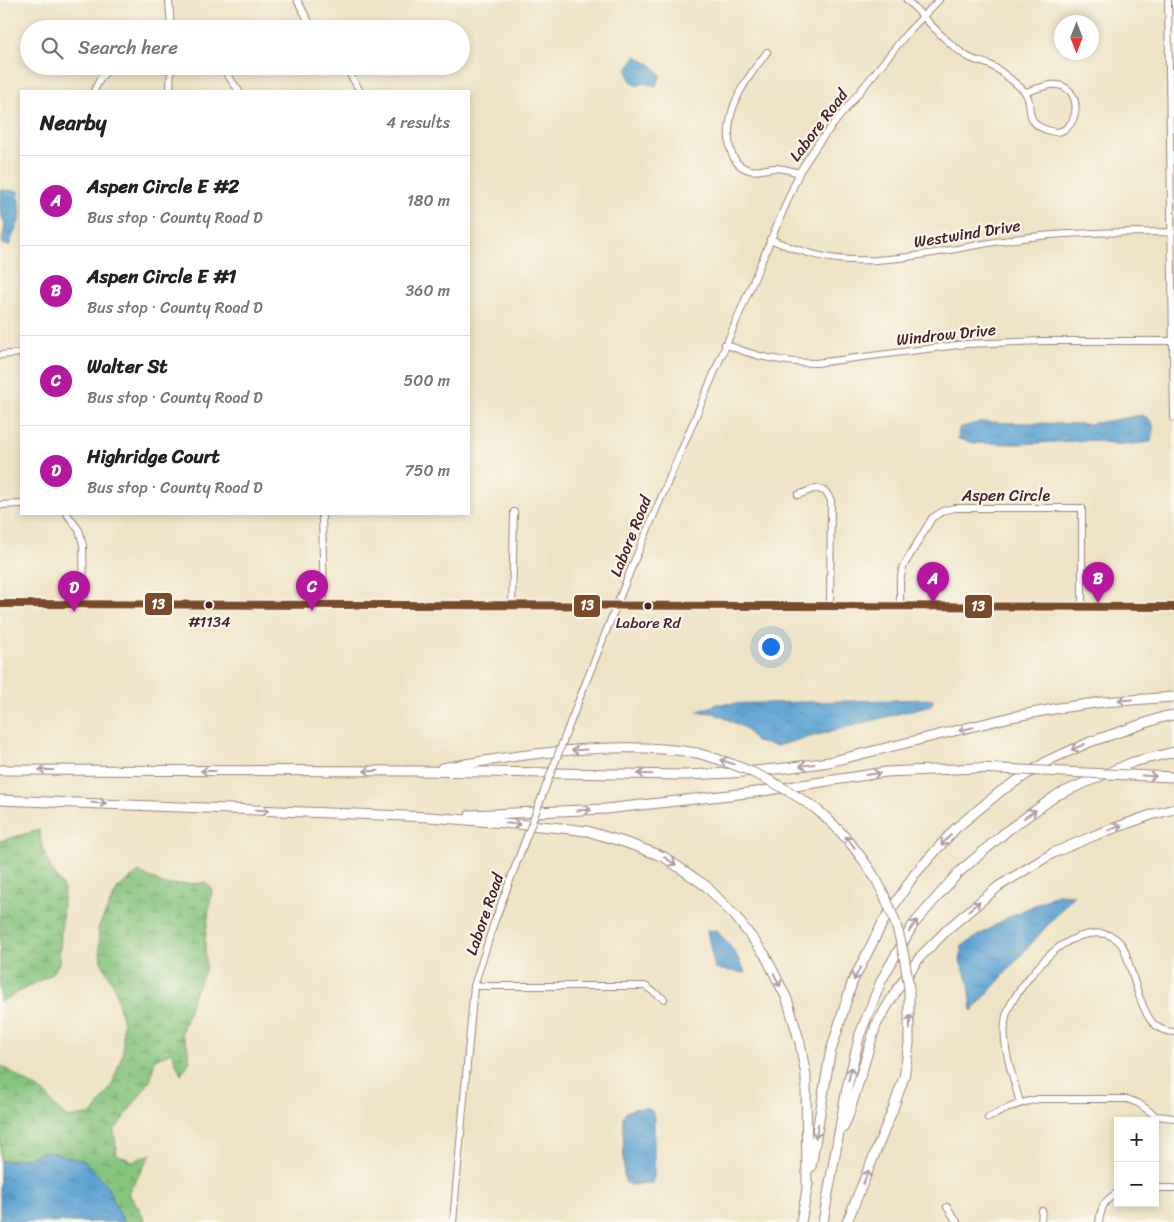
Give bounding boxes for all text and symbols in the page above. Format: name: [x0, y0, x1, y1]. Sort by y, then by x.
north arrow: [1054, 15, 1099, 60]
search box: [20, 20, 470, 75]
text: Search here: [78, 31, 178, 64]
icon: search: [38, 34, 66, 62]
street label: Labore Road: [781, 81, 857, 168]
text: Nearby: [40, 104, 106, 142]
text: 4 results: [386, 108, 450, 137]
text: Aspen Circle E #2: [87, 170, 239, 203]
text: A: [51, 186, 61, 215]
text: 180 m: [407, 186, 450, 215]
text: Bus stop · County Road D: [87, 203, 263, 232]
street label: Westwind Drive: [912, 211, 1023, 256]
text: Aspen Circle E #1: [87, 260, 236, 293]
text: B: [51, 276, 61, 305]
text: 360 m: [406, 276, 450, 305]
text: Bus stop · County Road D: [87, 293, 263, 322]
street label: Windrow Drive: [895, 315, 997, 354]
text: Walter St: [87, 350, 168, 383]
text: C: [51, 366, 61, 395]
text: 500 m: [404, 366, 450, 395]
text: Bus stop · County Road D: [87, 383, 263, 412]
text: Highridge Court: [87, 440, 220, 473]
text: D: [51, 456, 61, 485]
text: 750 m: [405, 456, 450, 485]
text: Bus stop · County Road D: [87, 473, 263, 502]
street label: Aspen Circle: [961, 481, 1051, 510]
street label: Labore Road: [601, 490, 660, 581]
pin: A: [917, 562, 949, 603]
pin: B: [1082, 562, 1114, 603]
pin: C: [296, 570, 328, 611]
pin: D: [58, 571, 90, 612]
line badge: 13: [144, 592, 173, 616]
text: 13: [151, 592, 165, 617]
text: 13: [580, 593, 594, 618]
line badge: 13: [573, 594, 601, 618]
line badge: 13: [964, 594, 993, 619]
text: 13: [971, 594, 985, 619]
marker: #1134: [204, 600, 214, 610]
marker: Labore Rd: [643, 601, 653, 611]
place label: #1134: [188, 609, 230, 635]
place label: Labore Rd: [616, 610, 681, 636]
your location: [758, 634, 784, 660]
one-way arrow: [1118, 696, 1134, 705]
one-way arrow: [958, 725, 974, 734]
one-way arrow: [1071, 743, 1086, 753]
one-way arrow: [571, 746, 587, 755]
one-way arrow: [720, 757, 735, 766]
one-way arrow: [800, 760, 816, 770]
one-way arrow: [38, 765, 54, 775]
one-way arrow: [200, 766, 216, 776]
one-way arrow: [363, 766, 379, 776]
one-way arrow: [638, 769, 654, 779]
one-way arrow: [865, 769, 881, 779]
one-way arrow: [1141, 772, 1157, 781]
one-way arrow: [91, 799, 107, 808]
one-way arrow: [253, 805, 269, 814]
one-way arrow: [575, 806, 591, 815]
one-way arrow: [1023, 809, 1037, 819]
one-way arrow: [505, 819, 521, 829]
one-way arrow: [1107, 823, 1122, 832]
one-way arrow: [940, 833, 952, 846]
one-way arrow: [845, 836, 856, 849]
one-way arrow: [663, 856, 677, 867]
street label: Labore Road: [457, 868, 513, 959]
one-way arrow: [968, 901, 981, 912]
one-way arrow: [908, 920, 919, 933]
one-way arrow: [851, 966, 861, 981]
one-way arrow: [773, 972, 782, 987]
one-way arrow: [905, 1014, 914, 1030]
one-way arrow: [846, 1067, 855, 1083]
map controls: [1114, 1117, 1159, 1207]
button: +: [1114, 1117, 1159, 1162]
one-way arrow: [812, 1123, 822, 1139]
button: −: [1114, 1162, 1159, 1207]
one-way arrow: [862, 1170, 871, 1185]

